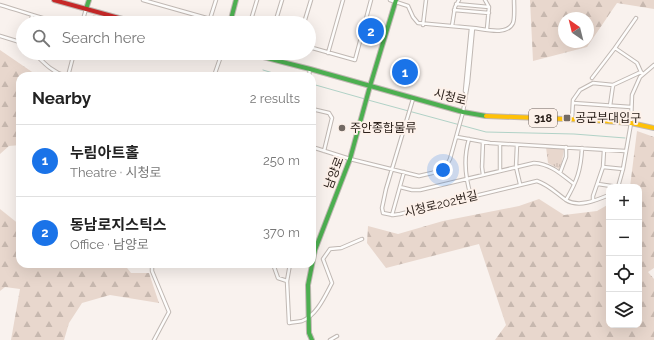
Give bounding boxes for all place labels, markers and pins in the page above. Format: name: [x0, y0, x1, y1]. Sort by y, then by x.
pin: 2: [358, 16, 384, 46]
pin: 1: [392, 57, 418, 87]
place label: 공군부대입구: [575, 111, 641, 125]
marker: 공군부대입구: [562, 113, 572, 123]
place label: 주안종합물류: [350, 121, 416, 135]
marker: 주안종합물류: [337, 123, 347, 133]

